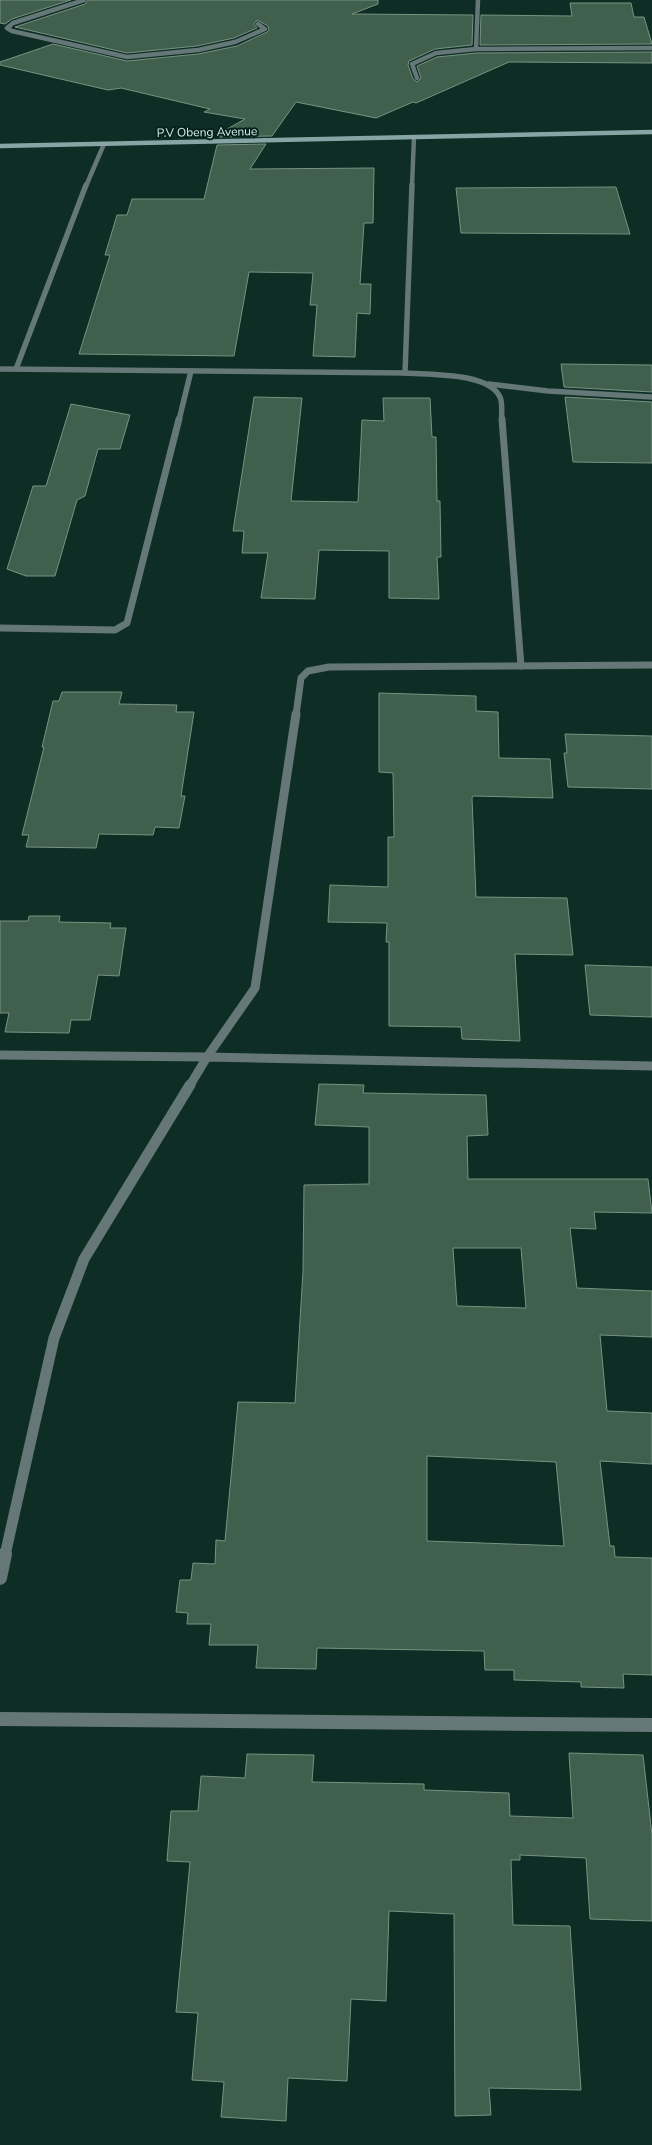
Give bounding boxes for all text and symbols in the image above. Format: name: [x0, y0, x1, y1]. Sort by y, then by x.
street label: P.V Obeng Avenue: [156, 123, 258, 141]

